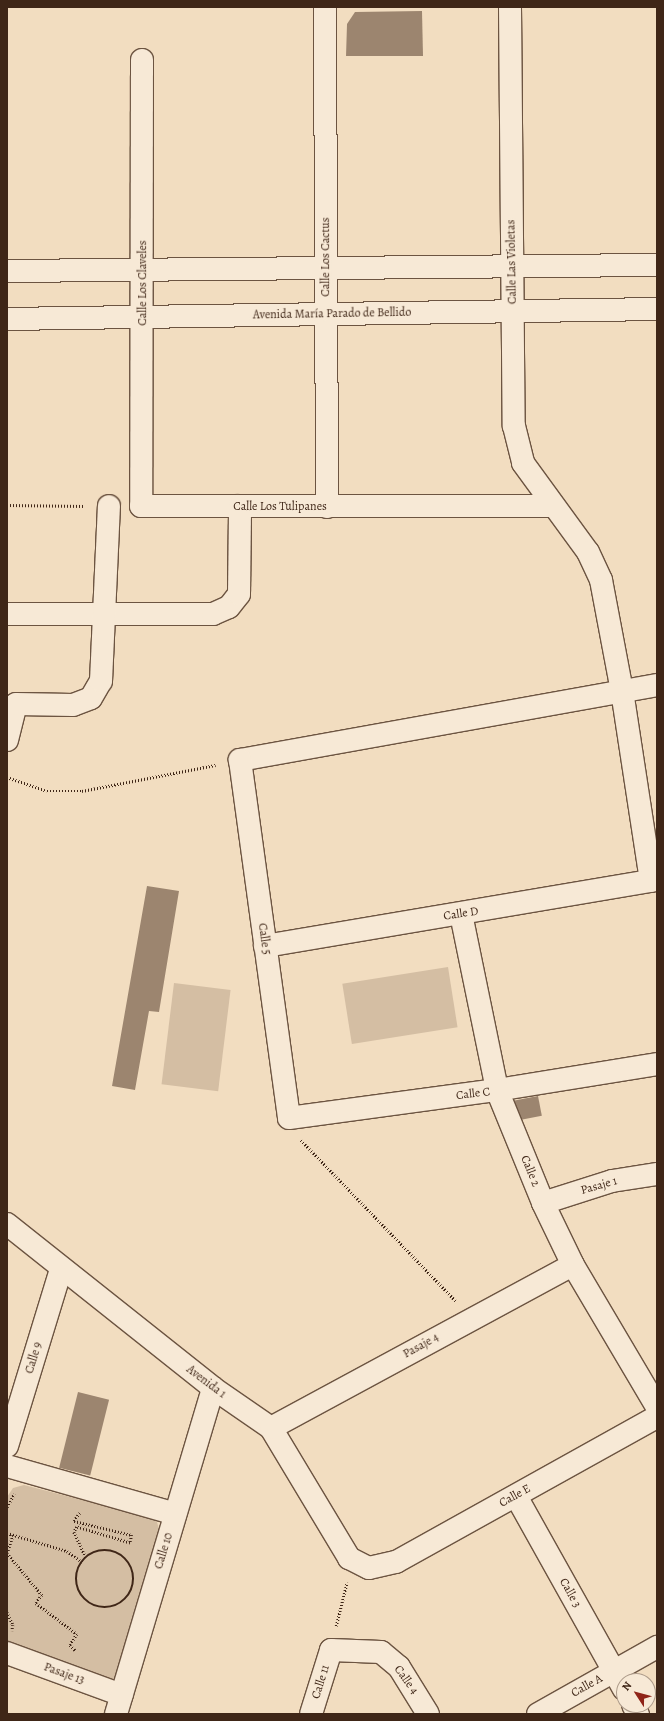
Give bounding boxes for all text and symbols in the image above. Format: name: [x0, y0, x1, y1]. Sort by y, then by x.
street label: Calle Los Cactus: [319, 217, 333, 297]
street label: Calle Las Violetas: [504, 220, 520, 304]
street label: Calle Los Claveles: [136, 240, 150, 326]
street label: Avenida María Parado de Bellido: [253, 305, 411, 323]
street label: Calle Los Tulipanes: [233, 500, 327, 514]
street label: Calle D: [443, 904, 479, 924]
street label: Calle 5: [255, 922, 273, 956]
street label: Calle C: [455, 1085, 491, 1103]
street label: Calle 2: [517, 1153, 543, 1189]
street label: Pasaje 1: [579, 1174, 619, 1198]
street label: Pasaje 4: [401, 1330, 441, 1362]
street label: Calle 9: [22, 1341, 46, 1375]
street label: Avenida 1: [183, 1362, 229, 1402]
street label: Calle E: [497, 1482, 533, 1510]
street label: Calle 10: [152, 1531, 176, 1571]
street label: Calle 3: [556, 1576, 584, 1610]
street label: Pasaje 13: [42, 1660, 86, 1688]
street label: Calle 11: [309, 1663, 333, 1701]
street label: Calle 4: [391, 1663, 421, 1697]
street label: Calle A: [569, 1672, 605, 1700]
north arrow: [616, 1673, 656, 1713]
text: N: [618, 1679, 635, 1694]

